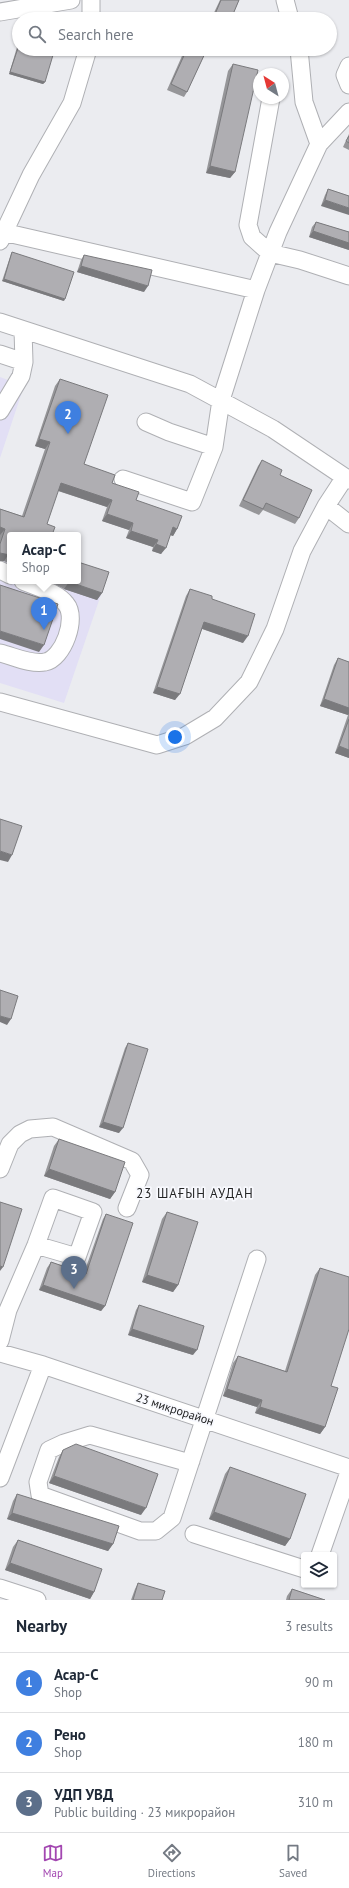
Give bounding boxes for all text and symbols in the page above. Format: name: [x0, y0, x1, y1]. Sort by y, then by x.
search box: [12, 12, 337, 56]
icon: search: [26, 23, 48, 45]
text: Search here: [58, 25, 134, 44]
north arrow: [253, 68, 289, 104]
pin: 2: [55, 401, 81, 434]
popup: [7, 532, 81, 584]
text: Асар-С: [22, 540, 66, 559]
text: Shop: [22, 559, 50, 576]
pin: 1: [31, 597, 57, 630]
your location: [165, 727, 185, 747]
district label: 23 ШАҒЫН АУДАН: [136, 1185, 254, 1202]
pin: 3: [61, 1256, 87, 1289]
street label: 23 микрорайон: [134, 1389, 216, 1429]
map controls: [301, 1552, 337, 1588]
button: layers: [301, 1552, 337, 1588]
text: Nearby: [16, 1615, 67, 1637]
text: 3 results: [285, 1618, 333, 1635]
text: Асар-С: [54, 1665, 99, 1684]
text: 1: [25, 1674, 33, 1691]
text: 90 m: [305, 1674, 333, 1691]
text: Shop: [54, 1684, 82, 1701]
text: Рено: [54, 1725, 86, 1744]
text: 2: [25, 1734, 33, 1751]
text: 180 m: [298, 1734, 333, 1751]
text: Shop: [54, 1744, 82, 1761]
text: УДП УВД: [54, 1785, 113, 1804]
text: 3: [25, 1794, 33, 1811]
text: 310 m: [298, 1794, 333, 1811]
text: Public building · 23 микрорайон: [54, 1804, 235, 1821]
tab: Map: [42, 1842, 64, 1880]
tab: Directions: [148, 1842, 195, 1880]
tab: Saved: [279, 1842, 307, 1880]

